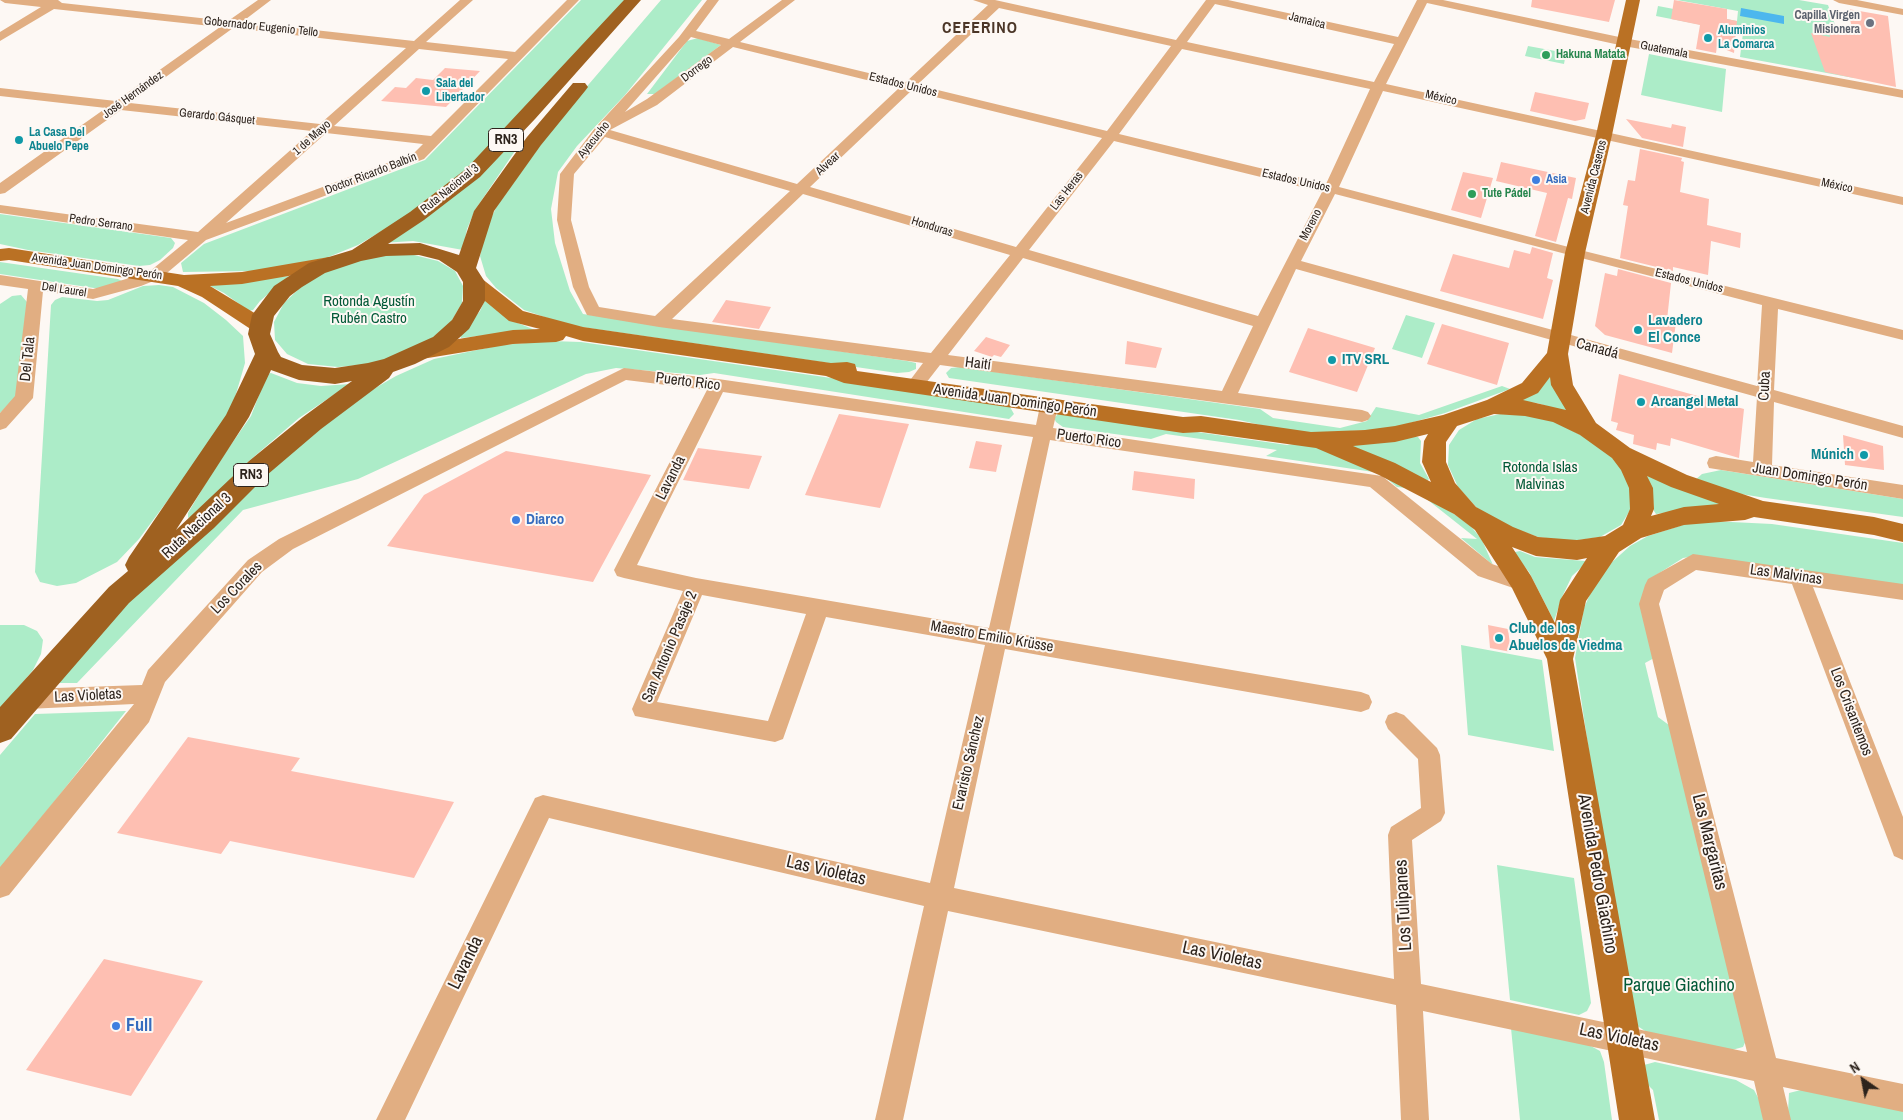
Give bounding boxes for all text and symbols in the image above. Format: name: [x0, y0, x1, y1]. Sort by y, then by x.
place label: Capilla Virgen Misionera: [1795, 9, 1860, 37]
street label: Jamaica: [1287, 10, 1327, 32]
street label: Gobernador Eugenio Tello: [203, 14, 319, 40]
marker: Capilla Virgen Misionera: [1864, 17, 1876, 29]
district label: CEFERINO: [941, 19, 1019, 39]
place label: Aluminios La Comarca: [1718, 24, 1774, 52]
marker: Aluminios La Comarca: [1702, 32, 1714, 44]
street label: Guatemala: [1639, 38, 1689, 62]
place label: Hakuna Matata: [1556, 48, 1625, 62]
marker: Hakuna Matata: [1540, 49, 1552, 61]
street label: Dorrego: [678, 53, 716, 85]
street label: José Hernández: [100, 68, 166, 122]
street label: Estados Unidos: [868, 70, 938, 100]
place label: Sala del Libertador: [436, 77, 485, 105]
marker: Sala del Libertador: [420, 85, 432, 97]
street label: México: [1424, 87, 1458, 109]
street label: Gerardo Gásquet: [178, 106, 256, 128]
street label: 1 de Mayo: [290, 117, 334, 159]
street label: Ayacucho: [575, 119, 613, 161]
place label: La Casa Del Abuelo Pepe: [29, 126, 89, 154]
road number: RN3: [488, 128, 524, 152]
marker: La Casa Del Abuelo Pepe: [13, 134, 25, 146]
street label: Avenida Caseros: [1578, 139, 1610, 215]
street label: Alvear: [813, 149, 843, 179]
street label: Doctor Ricardo Balbín: [323, 150, 419, 198]
street label: Ruta Nacional 3: [418, 161, 482, 217]
street label: Estados Unidos: [1261, 166, 1331, 196]
street label: Las Heras: [1048, 169, 1086, 213]
place label: Asia: [1546, 173, 1567, 187]
marker: Asia: [1530, 174, 1542, 186]
street label: México: [1820, 176, 1854, 196]
place label: Tute Pádel: [1482, 187, 1531, 201]
marker: Tute Pádel: [1466, 188, 1478, 200]
street label: Moreno: [1297, 207, 1325, 243]
street label: Pedro Serrano: [68, 211, 134, 235]
street label: Honduras: [909, 214, 955, 240]
street label: Avenida Juan Domingo Perón: [31, 251, 163, 283]
street label: Estados Unidos: [1654, 266, 1724, 296]
street label: Del Laurel: [41, 279, 87, 301]
park label: Rotonda Agustín Rubén Castro: [323, 293, 415, 328]
place label: Lavadero El Conce: [1648, 312, 1703, 347]
marker: Lavadero El Conce: [1632, 324, 1644, 336]
street label: Canadá: [1574, 335, 1620, 363]
street label: Del Tala: [17, 336, 39, 382]
place label: ITV SRL: [1342, 351, 1389, 369]
street label: Haití: [964, 353, 992, 375]
marker: ITV SRL: [1326, 354, 1338, 366]
street label: Puerto Rico: [655, 369, 721, 395]
street label: Cuba: [1755, 371, 1775, 401]
street label: Avenida Juan Domingo Perón: [932, 381, 1098, 421]
place label: Arcangel Metal: [1651, 393, 1738, 411]
marker: Arcangel Metal: [1635, 396, 1647, 408]
street label: Puerto Rico: [1056, 426, 1122, 452]
place label: Múnich: [1811, 446, 1854, 464]
marker: Múnich: [1858, 449, 1870, 461]
street label: Lavanda: [652, 453, 690, 503]
park label: Rotonda Islas Malvinas: [1502, 459, 1578, 494]
street label: Juan Domingo Perón: [1751, 459, 1869, 495]
road number: RN3: [234, 464, 268, 486]
street label: Ruta Nacional 3: [159, 489, 235, 563]
place label: Diarco: [526, 511, 564, 529]
marker: Diarco: [510, 514, 522, 526]
street label: Los Corales: [208, 558, 266, 618]
street label: Las Malvinas: [1749, 561, 1823, 589]
street label: San Antonio Pasaje 2: [638, 589, 702, 705]
street label: Maestro Emilio Krüsse: [929, 617, 1055, 657]
place label: Club de los Abuelos de Viedma: [1509, 620, 1622, 655]
marker: Club de los Abuelos de Viedma: [1493, 632, 1505, 644]
street label: Los Crisantemos: [1826, 665, 1876, 759]
street label: Las Violetas: [54, 685, 122, 707]
street label: Evaristo Sánchez: [949, 714, 989, 812]
street label: Las Margaritas: [1687, 792, 1731, 892]
street label: Avenida Pedro Giachino: [1572, 793, 1622, 955]
street label: Las Violetas: [784, 851, 868, 891]
street label: Los Tulipanes: [1391, 859, 1417, 951]
street label: Lavanda: [444, 933, 488, 993]
street label: Las Violetas: [1180, 937, 1264, 975]
park label: Parque Giachino: [1623, 975, 1735, 997]
place label: Full: [126, 1015, 152, 1037]
street label: Las Violetas: [1577, 1019, 1661, 1057]
marker: Full: [110, 1020, 122, 1032]
north arrow: [1838, 1055, 1888, 1105]
text: N: [1846, 1058, 1863, 1077]

